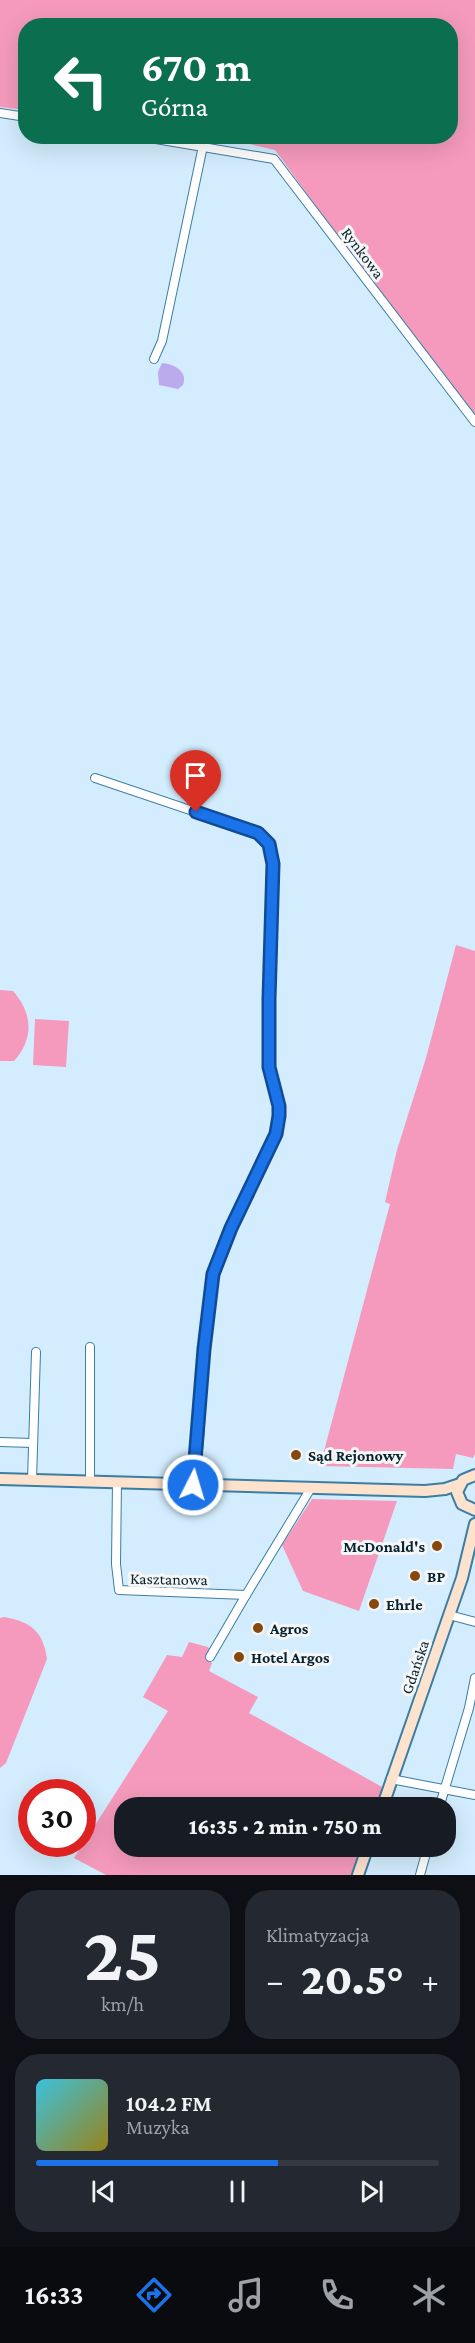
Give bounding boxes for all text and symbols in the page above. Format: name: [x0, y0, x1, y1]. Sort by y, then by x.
icon: left: [42, 42, 120, 120]
text: 670 m: [141, 43, 251, 90]
text: Górna: [141, 92, 208, 122]
street label: Rynkowa: [338, 224, 388, 283]
pin: [170, 750, 221, 812]
icon: arrive: [179, 759, 212, 792]
place label: Sąd Rejonowy: [308, 1447, 404, 1465]
marker: Sąd Rejonowy: [289, 1448, 303, 1462]
position arrow: [161, 1453, 225, 1517]
place label: McDonald's: [343, 1538, 425, 1555]
marker: McDonald's: [430, 1539, 444, 1553]
place label: BP: [427, 1568, 445, 1585]
marker: BP: [408, 1569, 422, 1583]
street label: Kasztanowa: [130, 1570, 209, 1588]
place label: Ehrle: [386, 1596, 423, 1613]
marker: Ehrle: [367, 1597, 381, 1611]
place label: Agros: [269, 1620, 309, 1637]
marker: Agros: [251, 1621, 265, 1635]
street label: Gdańska: [398, 1637, 432, 1696]
place label: Hotel Argos: [251, 1649, 330, 1666]
marker: Hotel Argos: [232, 1650, 246, 1664]
speed limit sign: 30: [18, 1779, 96, 1857]
text: 16:35 · 2 min · 750 m: [189, 1814, 381, 1839]
text: 25: [84, 1910, 162, 1997]
text: Klimatyzacja: [266, 1924, 369, 1946]
text: 20.5°: [301, 1954, 404, 2004]
text: −: [266, 1962, 283, 1999]
text: +: [422, 1962, 439, 1999]
text: km/h: [101, 1993, 144, 2015]
text: 104.2 FM: [126, 2091, 212, 2116]
text: Muzyka: [126, 2116, 190, 2138]
icon: previous: [87, 2175, 120, 2208]
icon: pause: [221, 2175, 254, 2208]
icon: next: [355, 2175, 388, 2208]
icon: directions: [133, 2274, 175, 2316]
icon: music: [225, 2274, 267, 2316]
icon: phone: [316, 2274, 358, 2316]
icon: climate: [408, 2274, 450, 2316]
text: 16:33: [25, 2280, 83, 2310]

